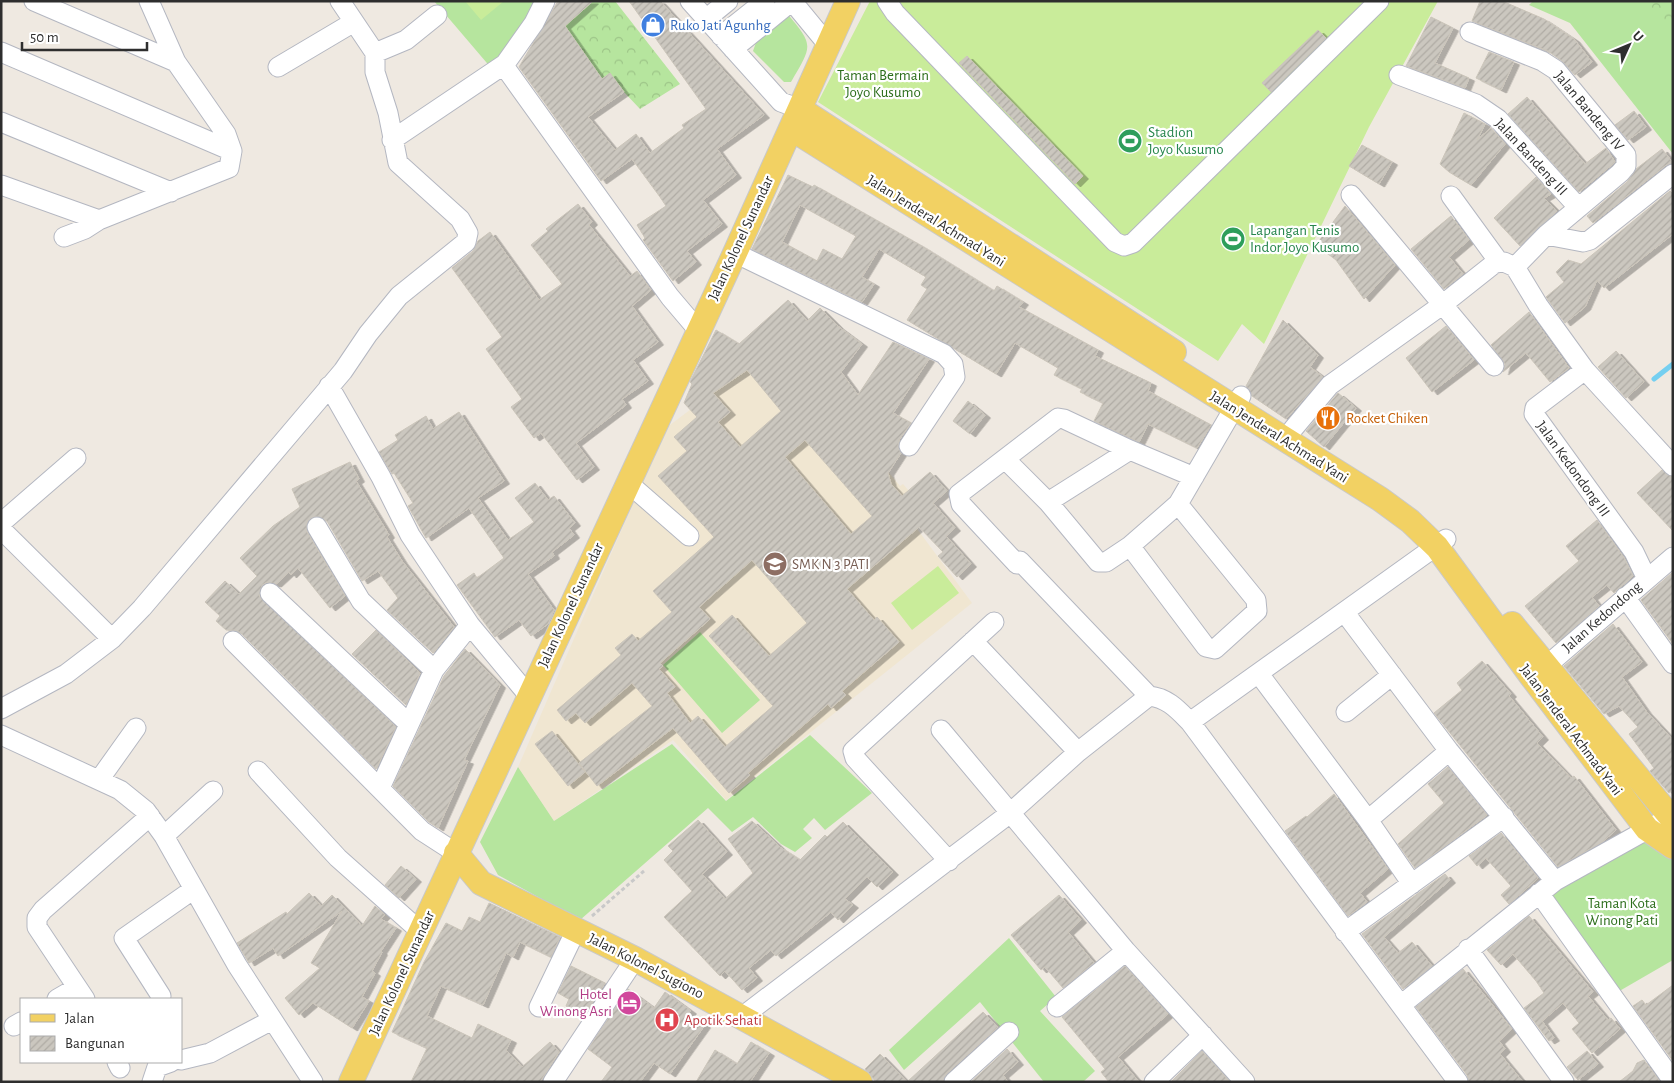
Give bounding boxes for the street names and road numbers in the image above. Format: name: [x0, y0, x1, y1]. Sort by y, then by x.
street label: Jalan Bandeng IV: [1551, 68, 1627, 154]
street label: Jalan Bandeng III: [1492, 116, 1570, 198]
street label: Jalan Jenderal Achmad Yani: [864, 172, 1008, 270]
street label: Jalan Kolonel Sunandar: [706, 173, 776, 302]
street label: Jalan Jenderal Achmad Yani: [1207, 388, 1351, 486]
street label: Jalan Kedondong III: [1533, 418, 1613, 520]
street label: Jalan Kolonel Sunandar: [536, 540, 606, 669]
street label: Jalan Kedondong: [1560, 578, 1645, 655]
street label: Jalan Jenderal Achmad Yani: [1517, 662, 1625, 798]
street label: Jalan Kolonel Sunandar: [367, 908, 437, 1037]
street label: Jalan Kolonel Sugiono: [586, 930, 706, 1002]

